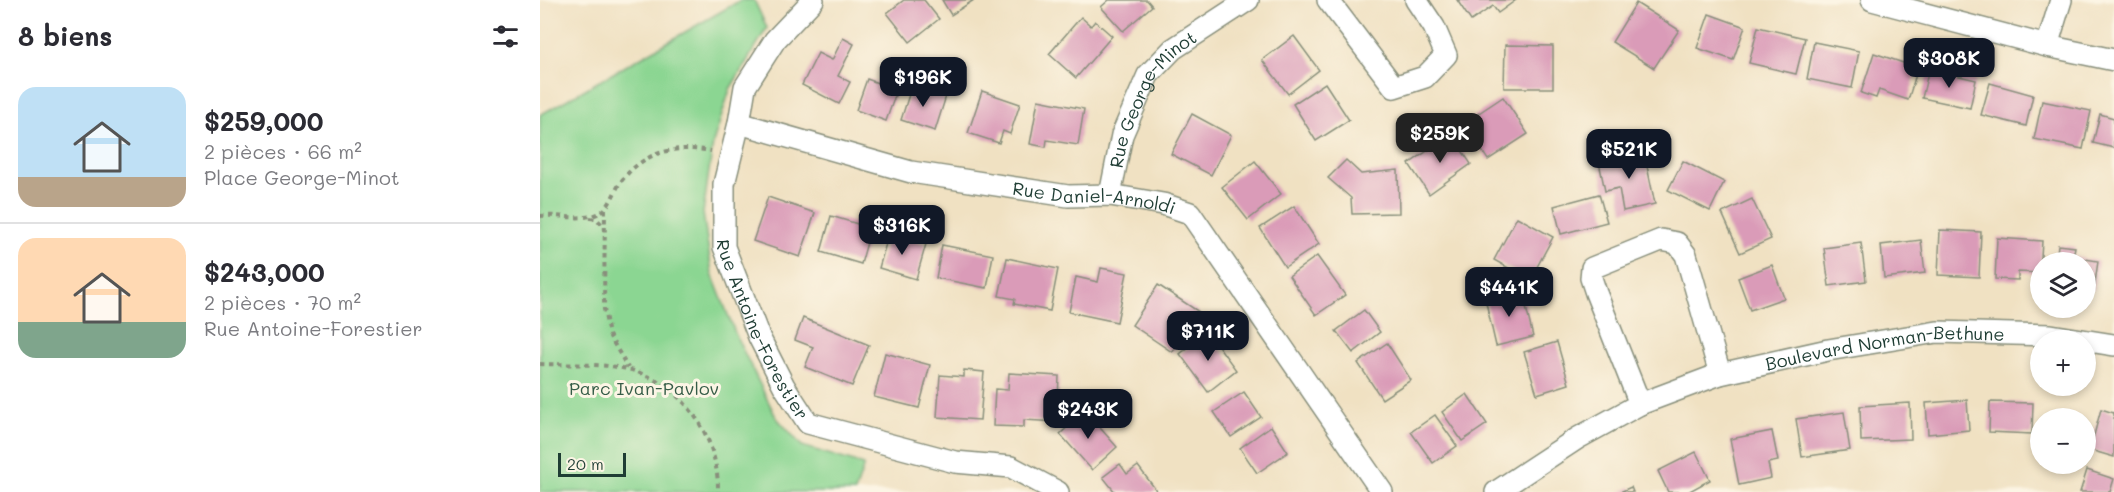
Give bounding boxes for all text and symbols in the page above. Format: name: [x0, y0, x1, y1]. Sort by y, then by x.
text: 8 biens: [18, 19, 112, 53]
icon: filters: [489, 20, 522, 53]
street label: Rue George-Minot: [1104, 25, 1201, 170]
pin: $308K: [1907, 38, 1991, 89]
text: $308K: [1918, 44, 1980, 70]
pin: $196K: [881, 57, 965, 108]
text: $196K: [894, 63, 952, 89]
text: $259,000: [204, 104, 324, 138]
icon: home: [66, 111, 138, 183]
pin: $259K: [1398, 113, 1482, 164]
text: $259K: [1410, 119, 1470, 145]
pin: $521K: [1587, 129, 1671, 180]
text: $521K: [1600, 135, 1658, 161]
text: 2 pièces · 66 m²: [204, 138, 362, 164]
text: Place George-Minot: [204, 164, 400, 190]
street label: Rue Daniel-Arnoldi: [1011, 176, 1179, 219]
pin: $316K: [860, 205, 944, 256]
text: $316K: [873, 211, 931, 237]
street label: Rue Antoine-Forestier: [712, 239, 815, 424]
map controls: [2030, 252, 2096, 474]
button: layers: [2030, 252, 2096, 318]
text: $243,000: [204, 255, 325, 289]
icon: home: [66, 262, 138, 334]
pin: $441K: [1467, 267, 1551, 318]
text: $441K: [1479, 273, 1539, 299]
text: 2 pièces · 70 m²: [204, 289, 361, 315]
pin: $711K: [1166, 311, 1250, 362]
text: Rue Antoine-Forestier: [204, 315, 423, 341]
text: $711K: [1181, 317, 1235, 343]
street label: Boulevard Norman-Bethune: [1763, 320, 2005, 376]
button: +: [2030, 330, 2096, 396]
park label: Parc Ivan-Pavlov: [569, 376, 719, 400]
pin: $243K: [1046, 389, 1130, 440]
text: $243K: [1057, 395, 1119, 421]
button: −: [2030, 408, 2096, 474]
scale bar: [558, 450, 626, 478]
text: 20 m: [567, 453, 604, 474]

